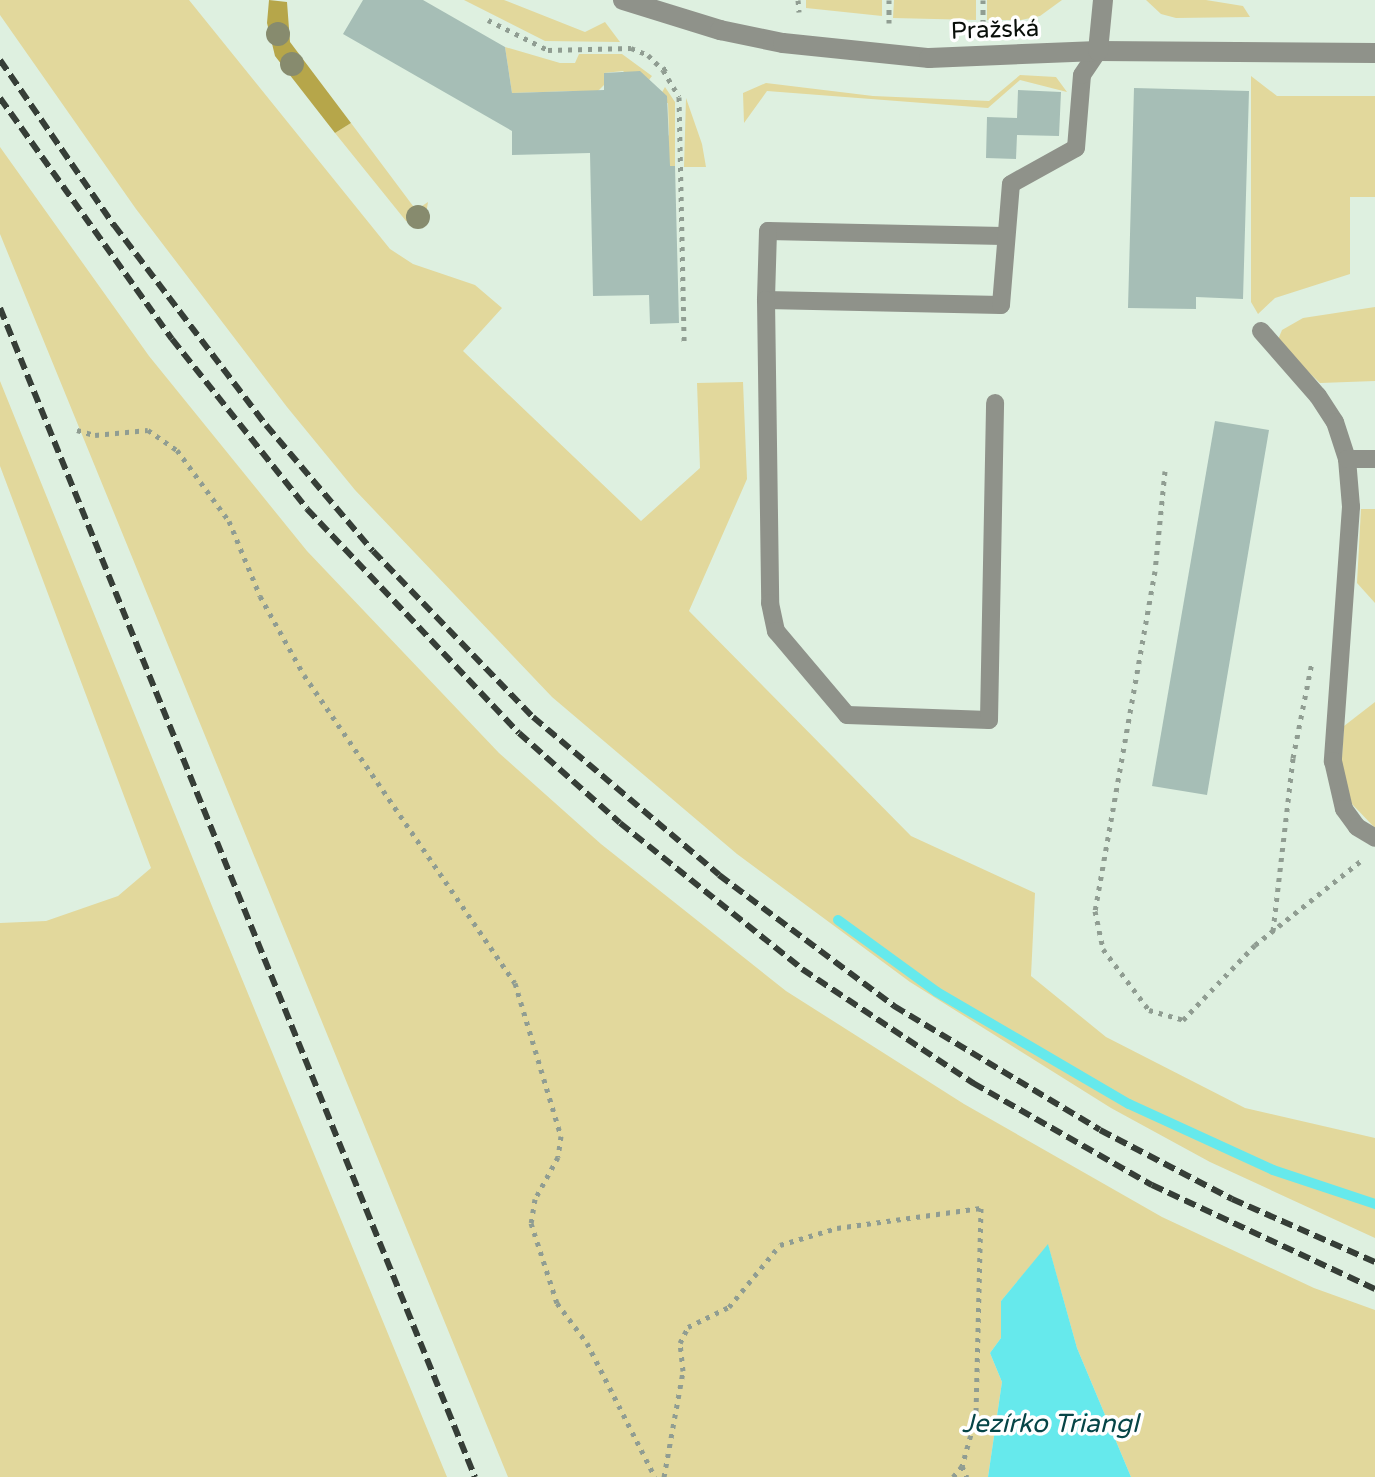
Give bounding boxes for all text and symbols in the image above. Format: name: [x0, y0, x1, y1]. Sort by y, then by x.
street label: Pražská: [950, 14, 1040, 46]
water label: Jezírko Triangl: [962, 1408, 1138, 1440]

